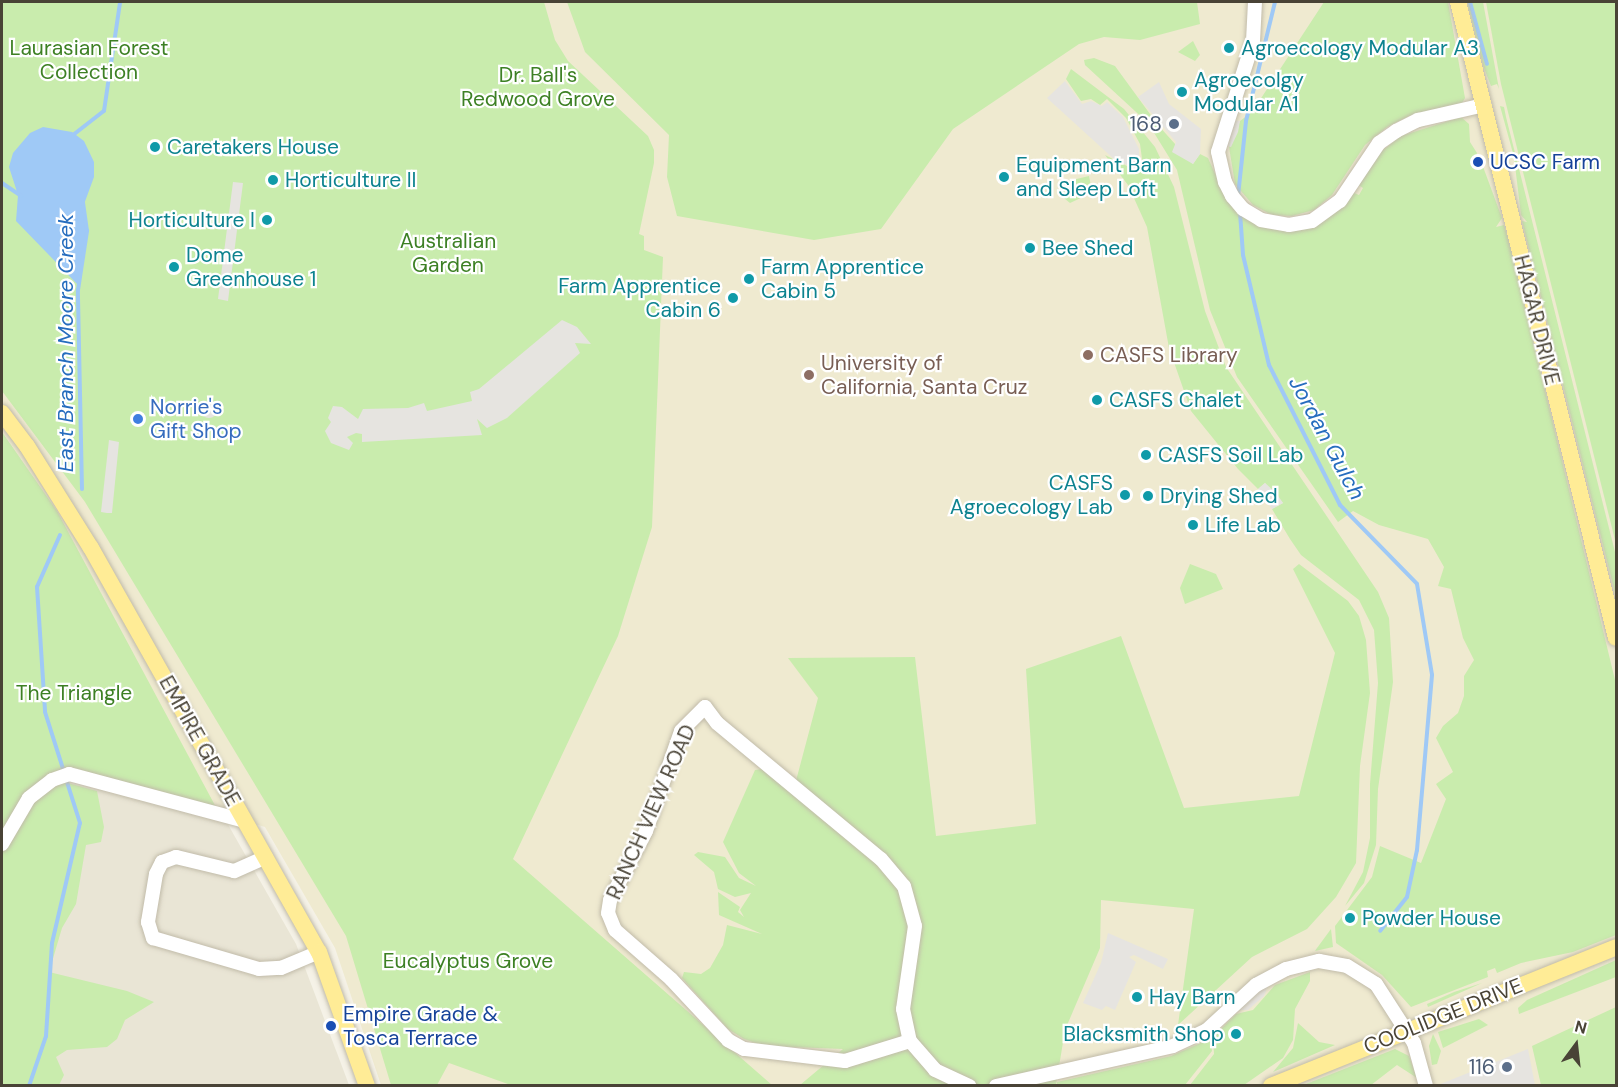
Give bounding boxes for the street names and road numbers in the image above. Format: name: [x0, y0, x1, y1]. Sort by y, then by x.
street label: HAGAR DRIVE: [1509, 252, 1565, 388]
street label: EMPIRE GRADE: [154, 671, 246, 811]
street label: RANCH VIEW ROAD: [601, 721, 701, 903]
street label: COOLIDGE DRIVE: [1360, 973, 1526, 1059]

